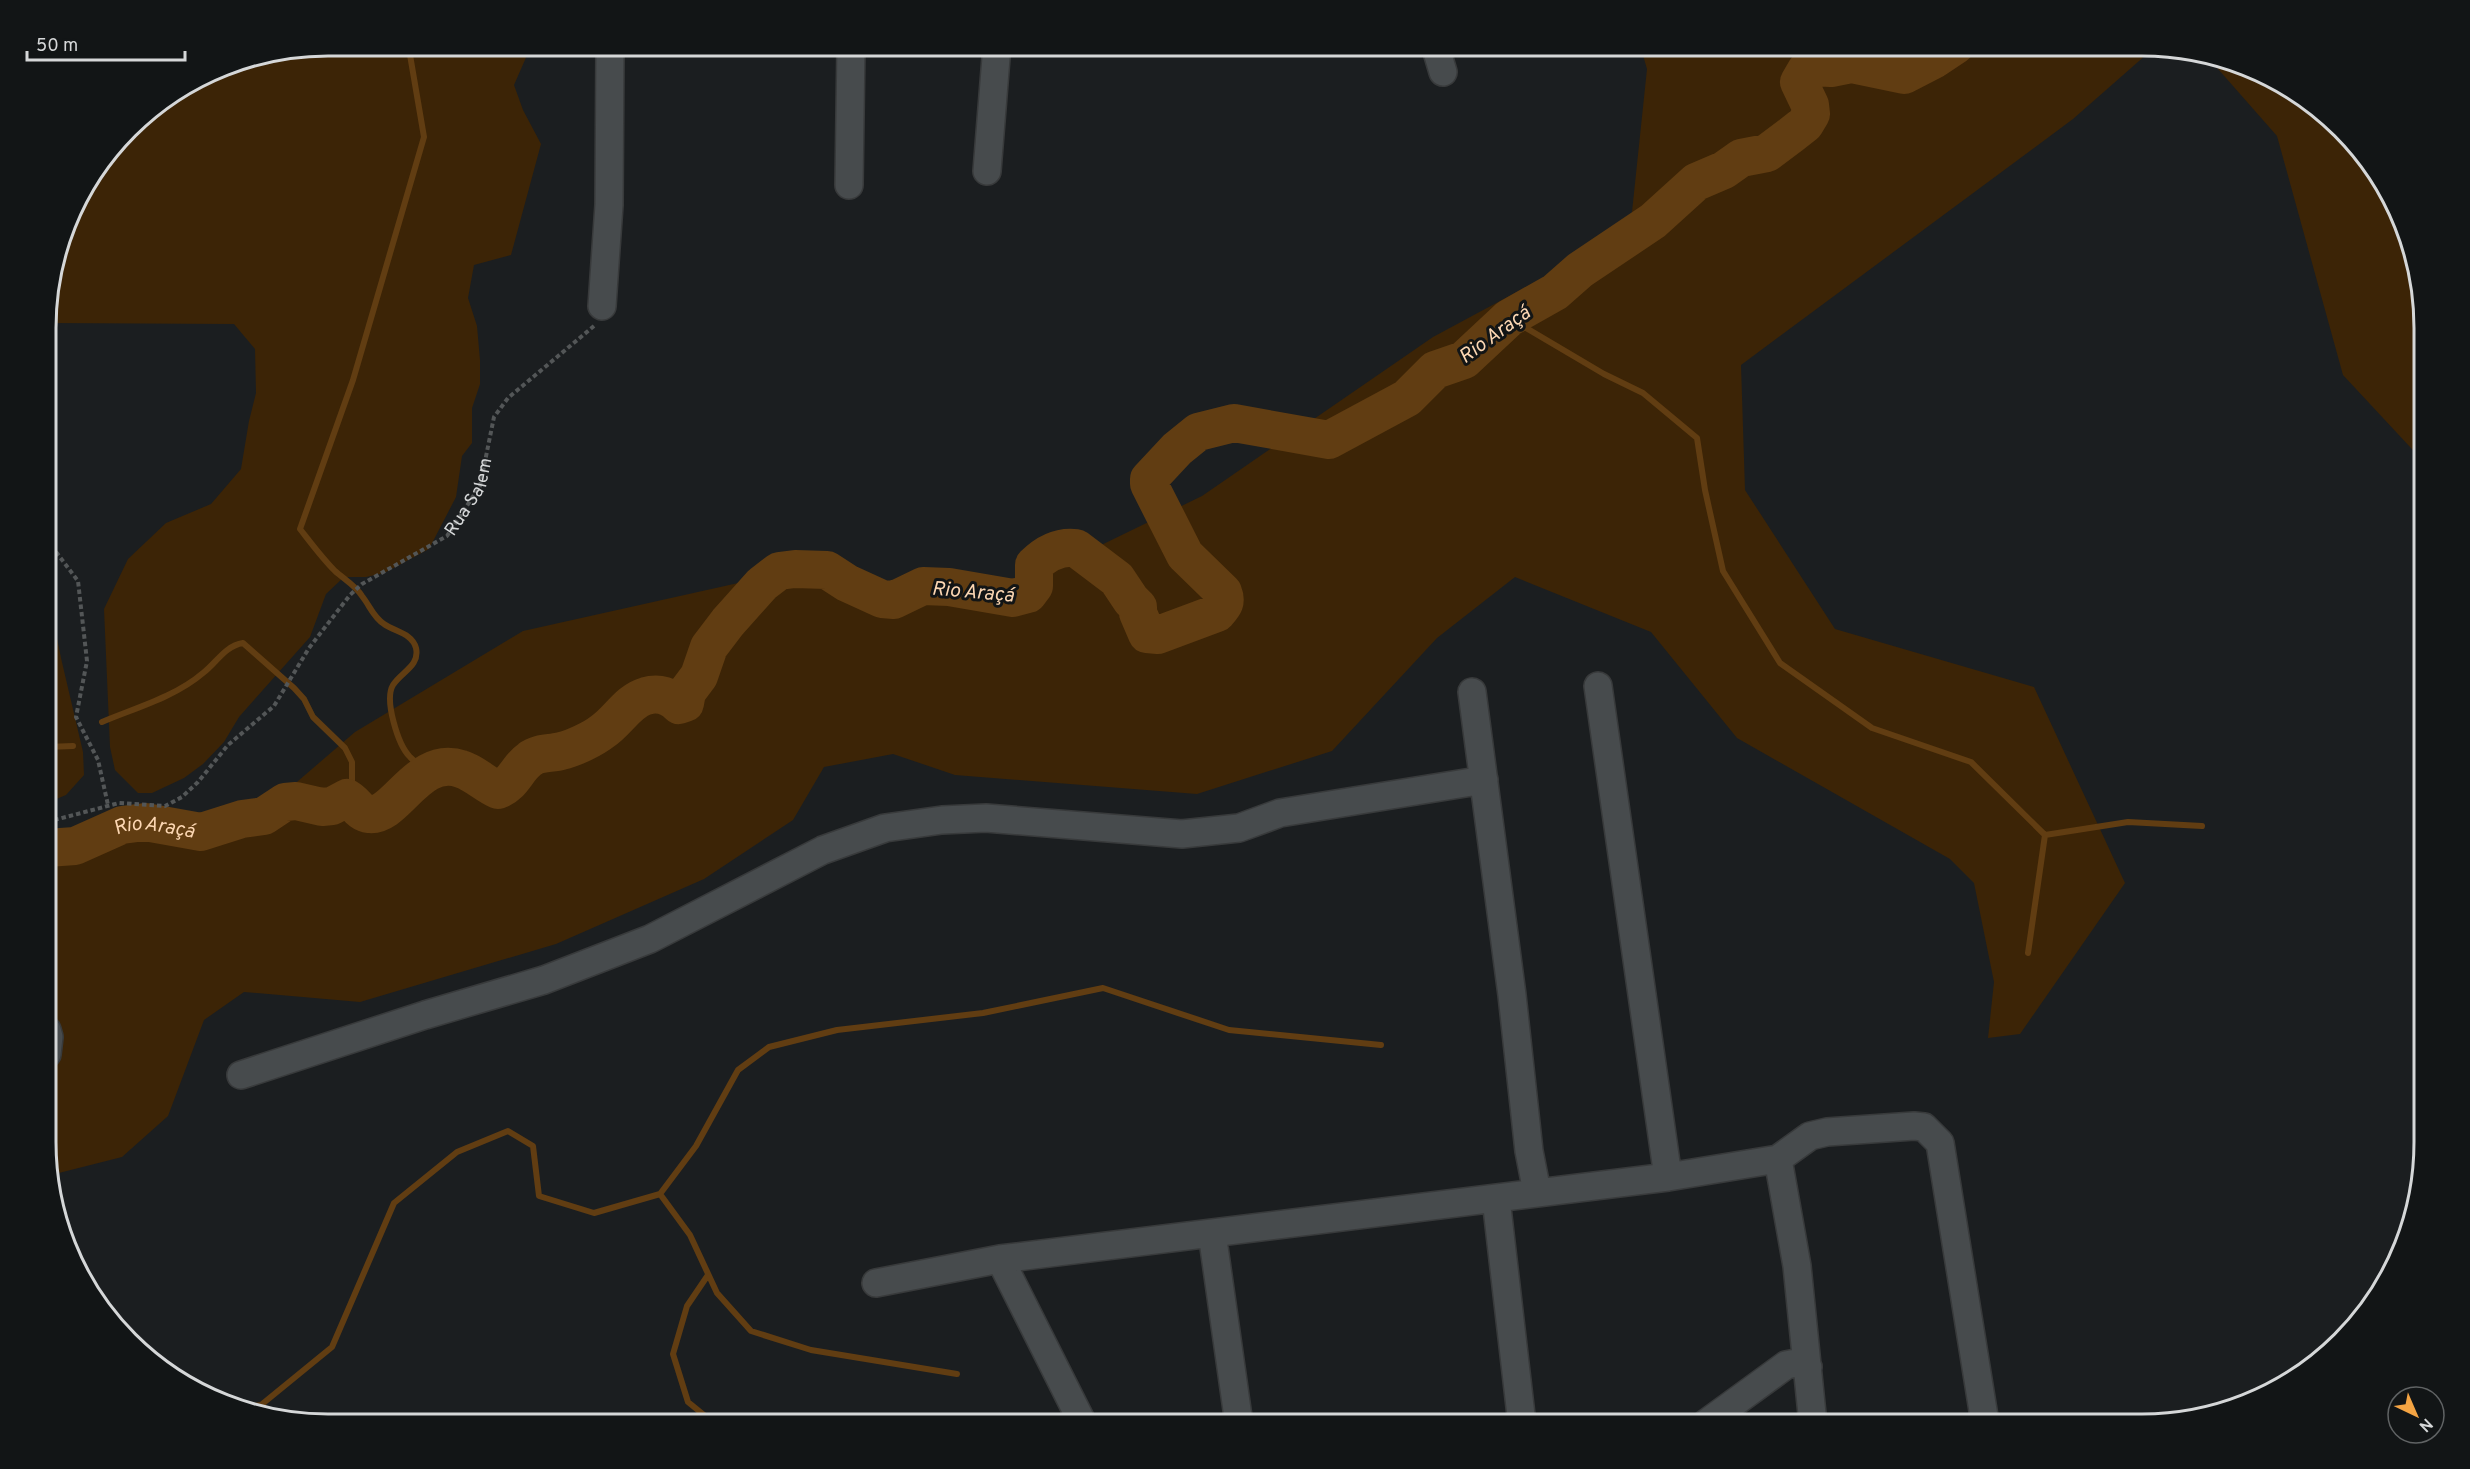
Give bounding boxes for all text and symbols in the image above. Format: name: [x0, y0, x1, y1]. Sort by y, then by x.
scale bar: [27, 24, 184, 62]
text: 50 m: [36, 35, 78, 58]
water label: Rio Araçá: [1454, 300, 1538, 370]
street label: Rua Salem: [440, 456, 498, 541]
water label: Rio Araçá: [931, 576, 1017, 610]
water label: Rio Araçá: [109, 811, 198, 846]
north arrow: [2386, 1385, 2446, 1445]
text: N: [2414, 1413, 2436, 1436]

